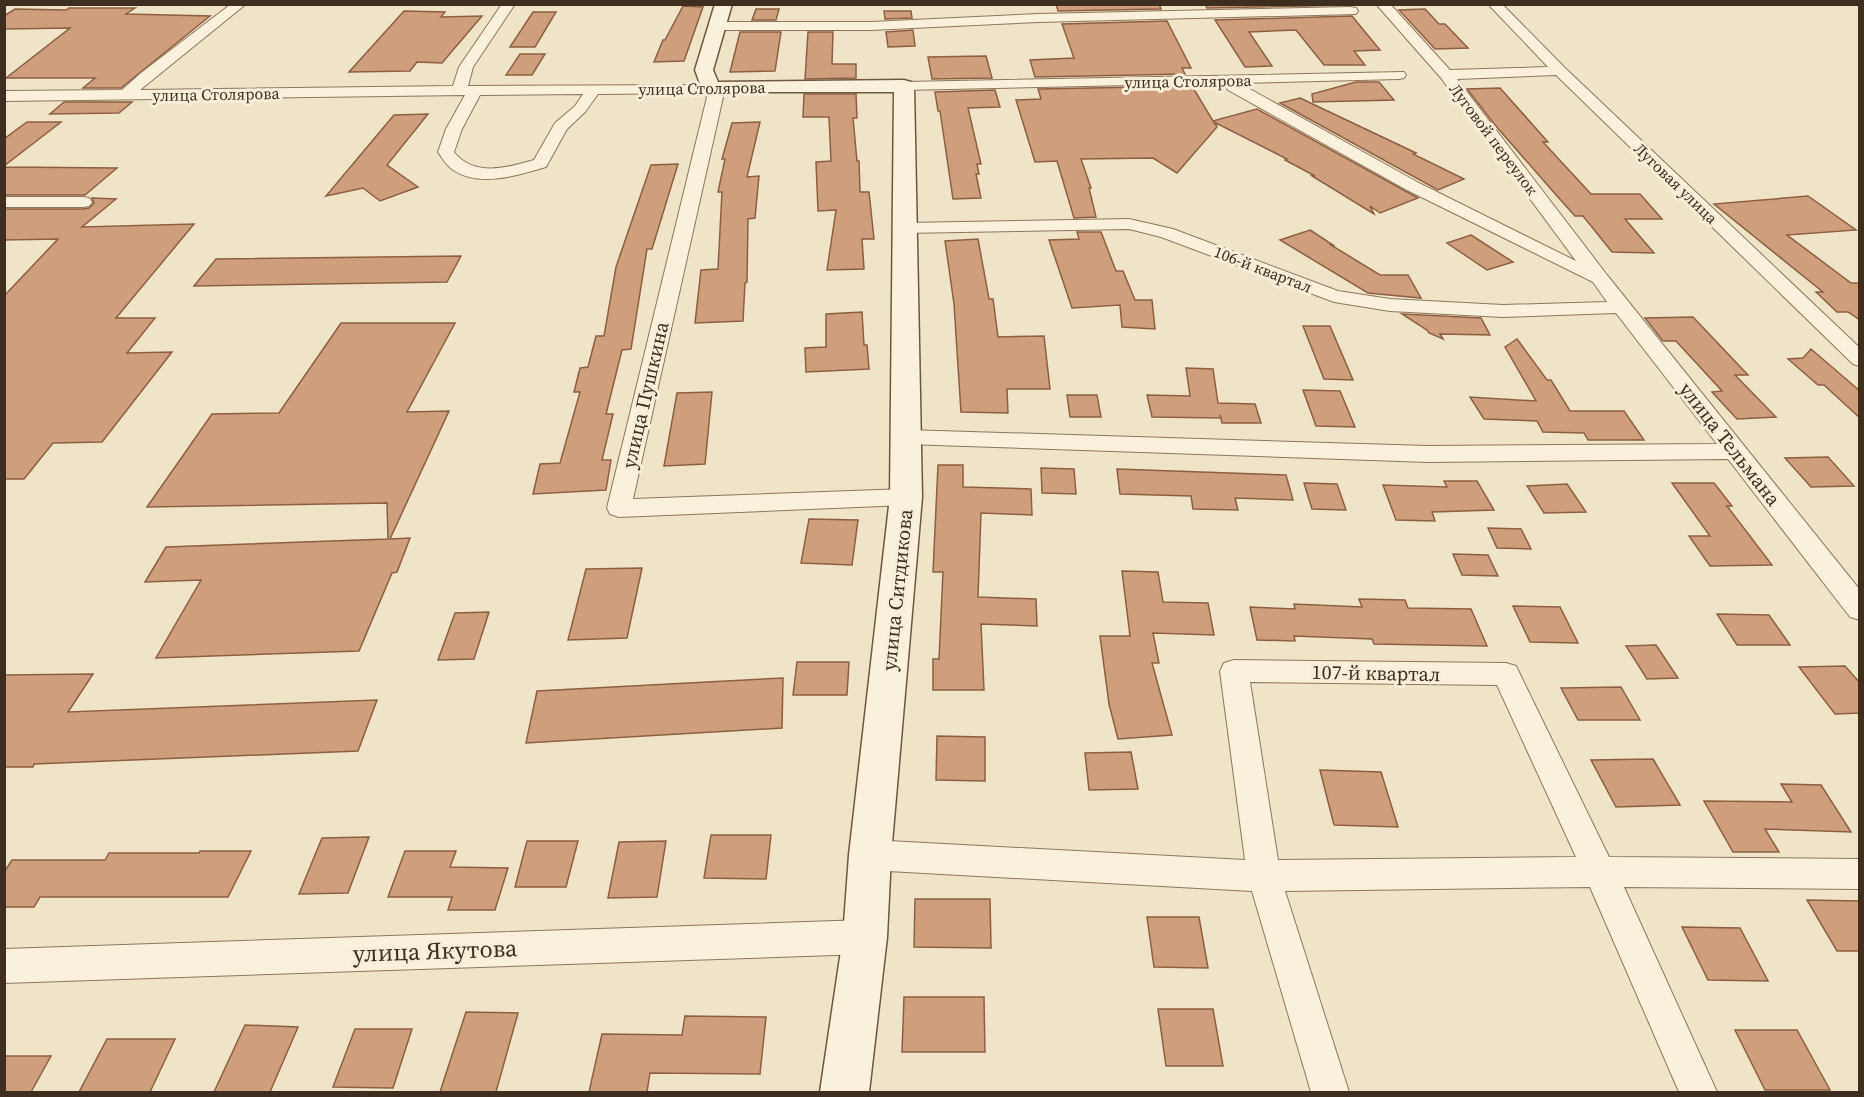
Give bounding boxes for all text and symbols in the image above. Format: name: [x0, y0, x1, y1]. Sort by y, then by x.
street label: улица Столярова: [1124, 69, 1253, 93]
street label: улица Столярова: [638, 76, 767, 100]
street label: Луговой переулок: [1445, 78, 1544, 200]
street label: улица Столярова: [152, 82, 281, 106]
street label: Луговая улица: [1629, 137, 1723, 229]
street label: 106-й квартал: [1211, 240, 1315, 298]
street label: улица Пушкина: [614, 318, 676, 471]
street label: улица Тельмана: [1673, 376, 1788, 513]
street label: улица Ситдикова: [875, 507, 920, 672]
street label: 107-й квартал: [1311, 658, 1441, 688]
street label: улица Якутова: [352, 931, 519, 970]

